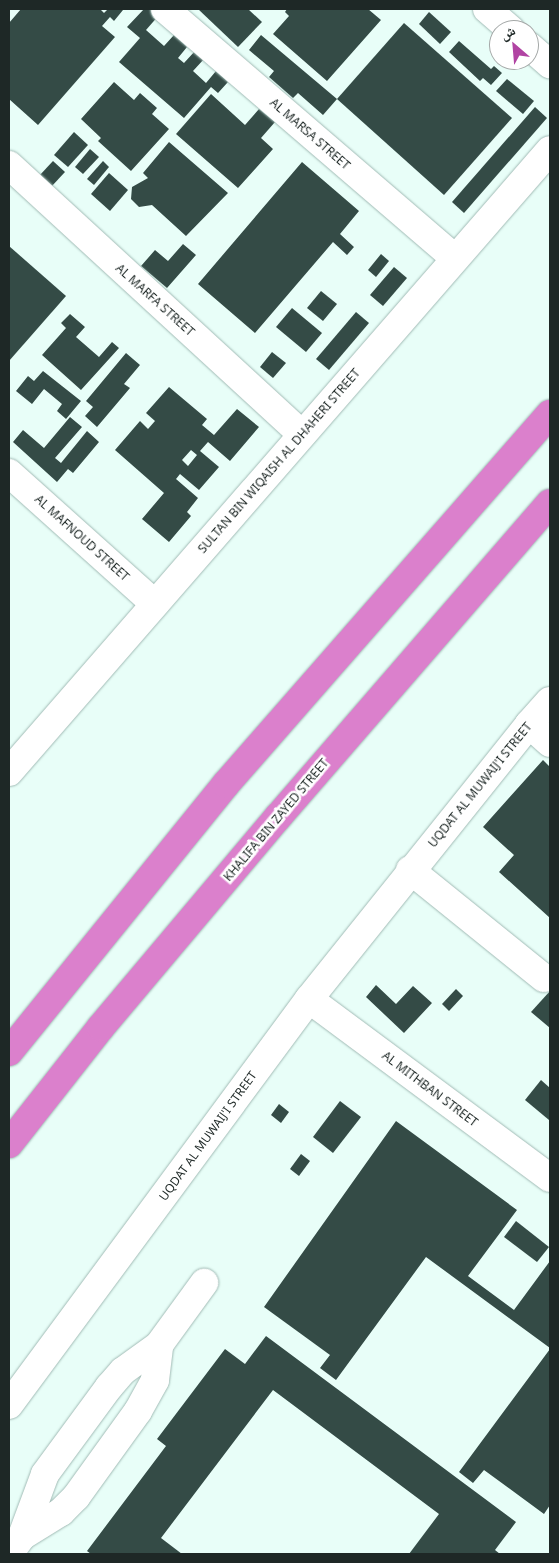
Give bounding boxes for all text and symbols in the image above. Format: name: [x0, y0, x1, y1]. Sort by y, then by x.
north arrow: [489, 20, 539, 70]
text: ش: [496, 20, 518, 44]
street label: AL MARSA STREET: [267, 95, 353, 173]
street label: AL MARFA STREET: [113, 261, 197, 339]
street label: SULTAN BIN WIQAISH AL DHAHERI STREET: [195, 366, 363, 556]
street label: AL MAFNOUD STREET: [32, 492, 132, 584]
street label: UQDAT AL MUWAIJ'I STREET: [425, 720, 535, 850]
street label: KHALIFA BIN ZAYED STREET: [221, 756, 331, 884]
street label: AL MITHBAN STREET: [379, 1048, 481, 1130]
street label: UQDAT AL MUWAIJ'I STREET: [156, 1069, 260, 1203]

